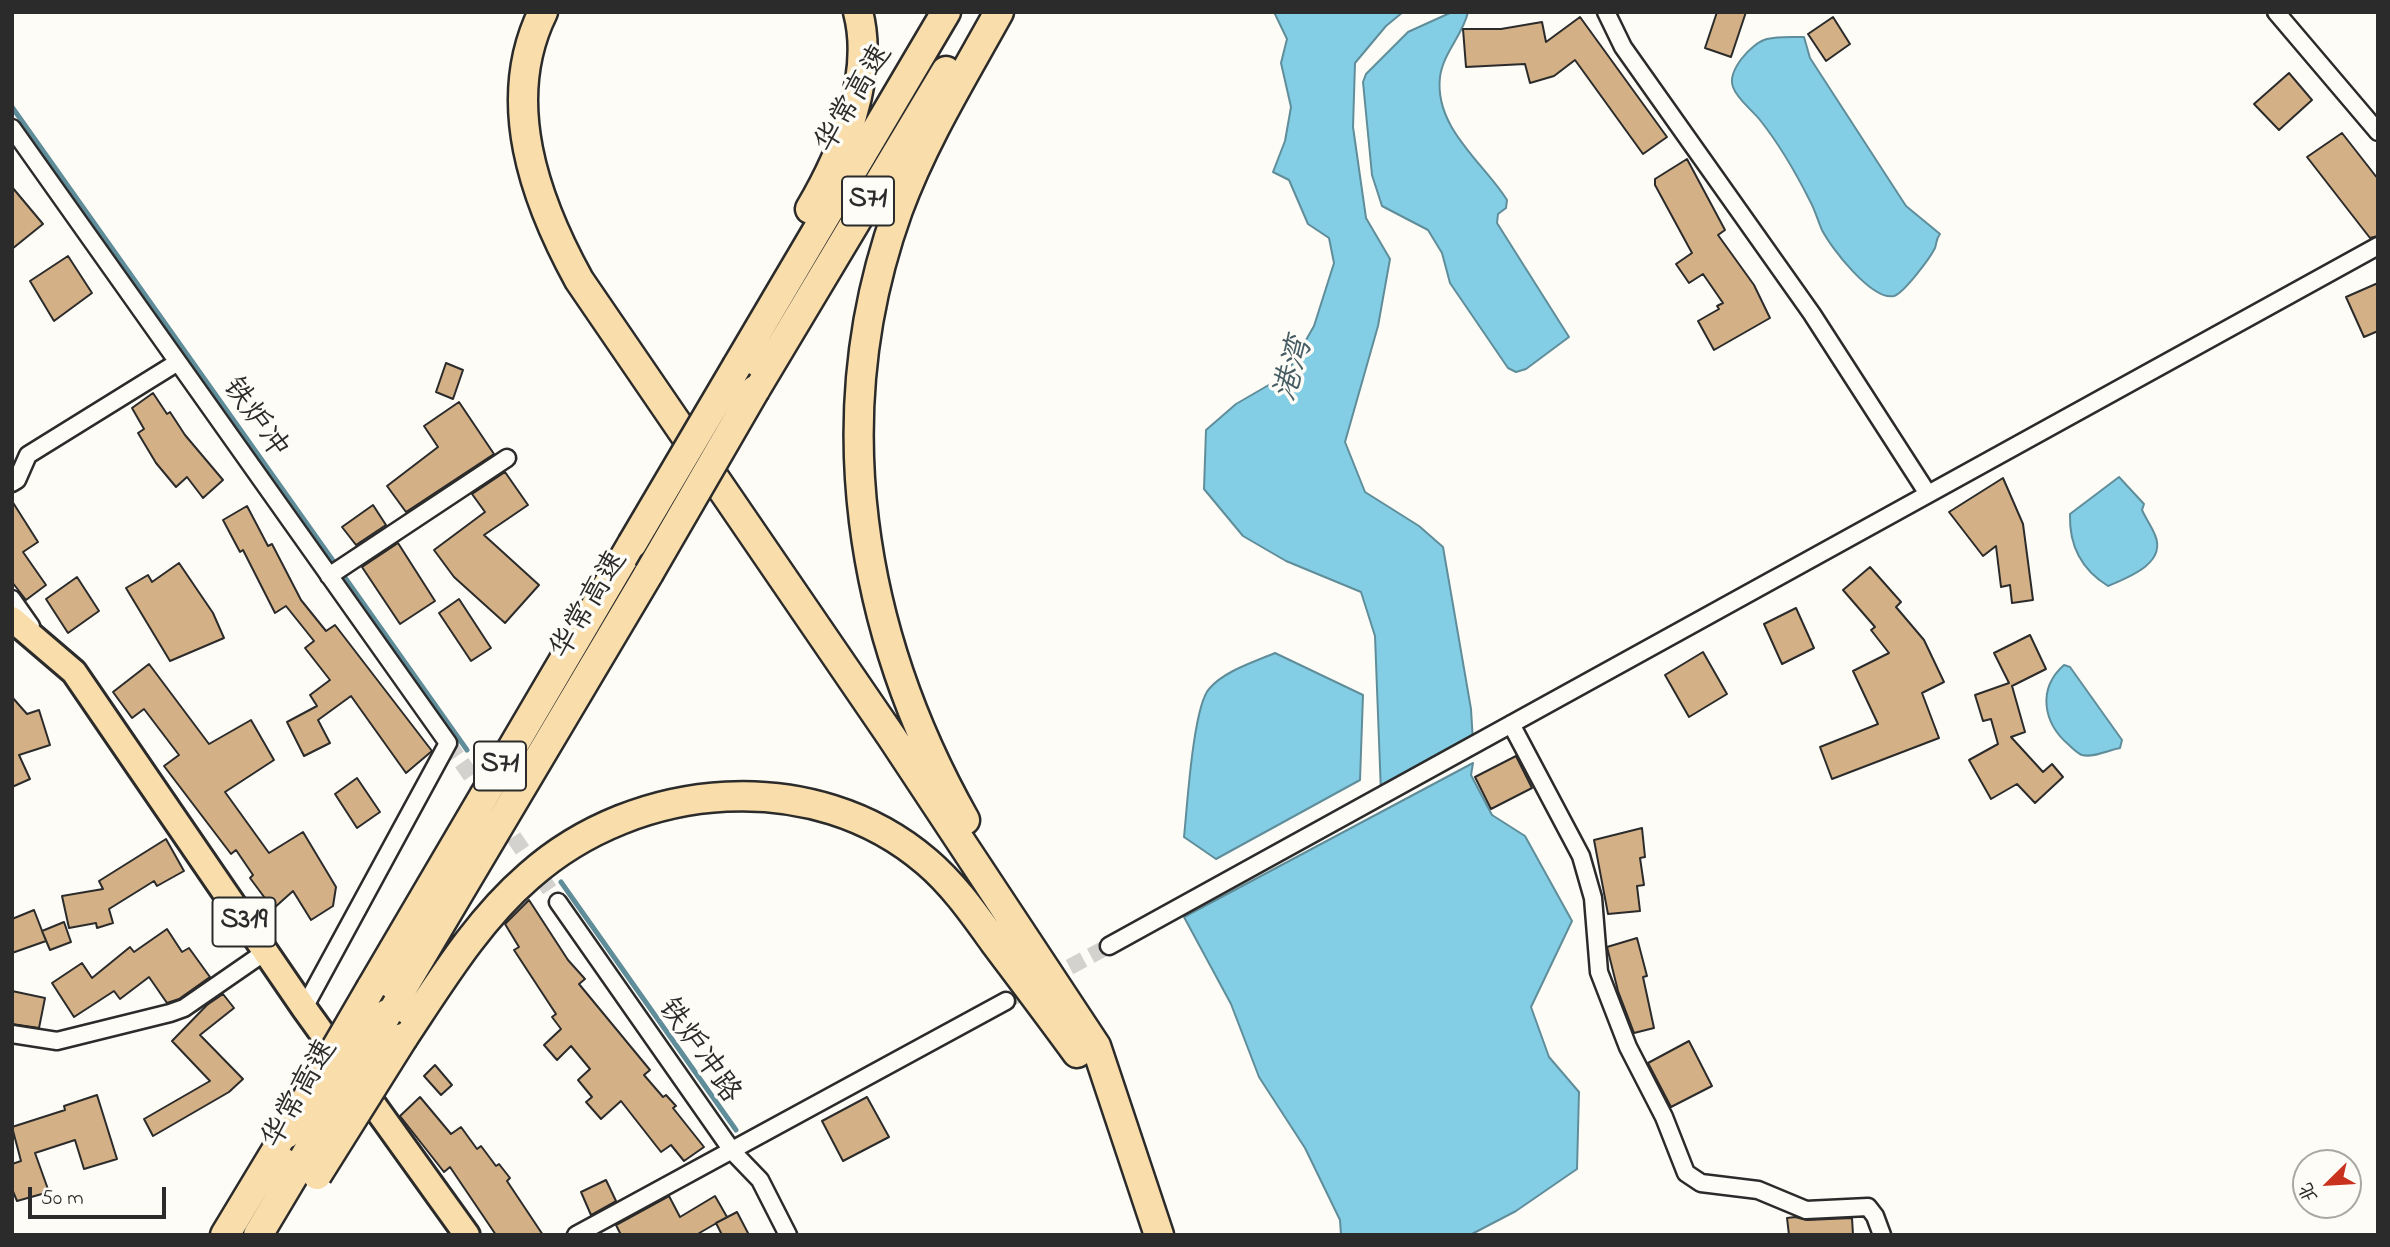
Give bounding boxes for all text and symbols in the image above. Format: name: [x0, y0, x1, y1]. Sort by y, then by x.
street label: 华常高速: [810, 39, 902, 161]
road number: S71: [842, 176, 894, 226]
water label: 港湾: [1269, 334, 1323, 406]
street label: 铁炉冲: [212, 372, 294, 466]
street label: 华常高速: [545, 545, 637, 667]
road number: S71: [474, 742, 526, 790]
road number: S319: [212, 898, 276, 946]
street label: 铁炉冲路: [648, 993, 746, 1111]
street label: 华常高速: [256, 1034, 348, 1156]
north arrow: [2292, 1149, 2362, 1219]
scale bar: [32, 1174, 170, 1218]
text: 北: [2293, 1178, 2325, 1206]
text: 50 m: [41, 1184, 84, 1214]

